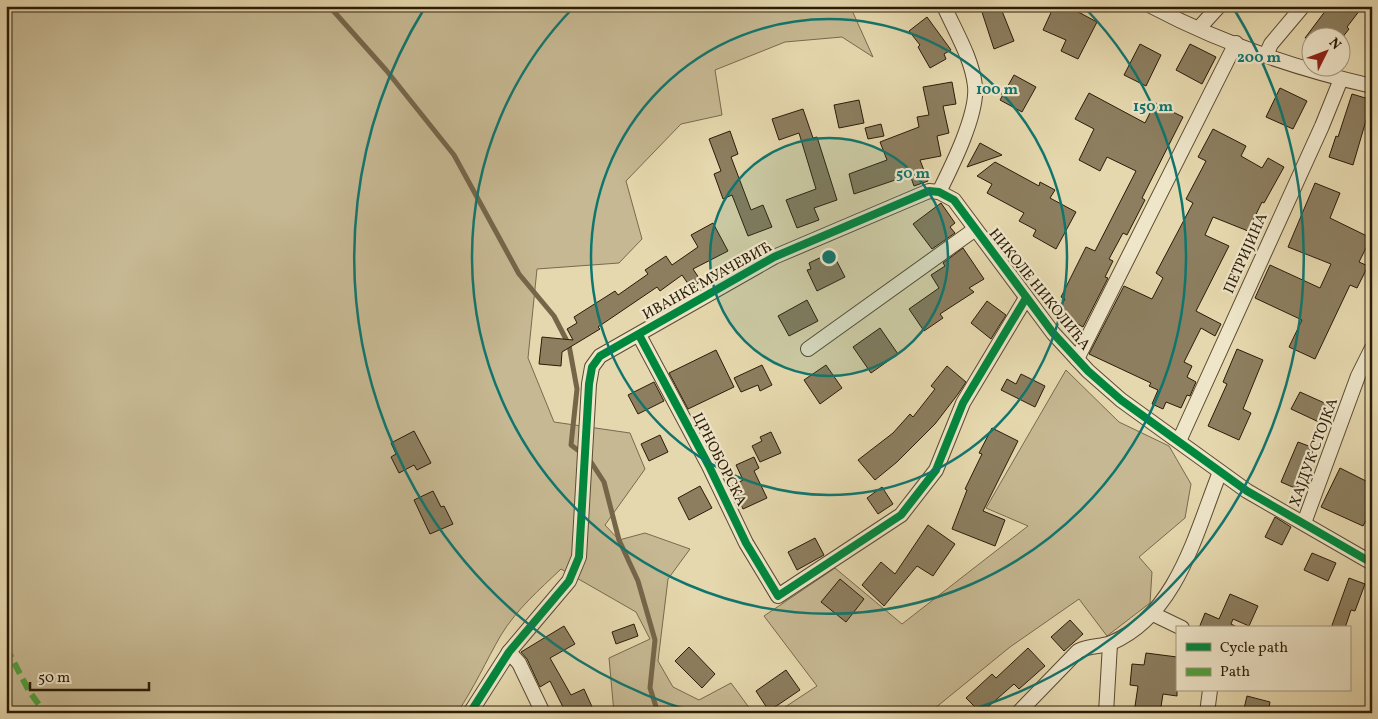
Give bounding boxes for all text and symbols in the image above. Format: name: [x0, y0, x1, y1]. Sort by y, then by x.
north arrow: [1300, 28, 1350, 78]
text: N: [1324, 34, 1345, 54]
text: 200 m: [1237, 48, 1281, 69]
text: 100 m: [976, 80, 1019, 101]
text: 150 m: [1133, 97, 1173, 118]
text: 50 m: [896, 164, 930, 185]
street label: ПЕТРИЈИНА: [1219, 210, 1274, 297]
street label: НИКОЛЕ НИКОЛИЋА: [983, 224, 1095, 356]
street label: ИВАНКЕ МУАЧЕВИЋ: [639, 237, 776, 326]
centre of rings: [820, 248, 838, 266]
street label: ХАЈДУК СТОЈКА: [1285, 395, 1344, 510]
street label: ЦРНОБОРСКА: [686, 409, 751, 510]
legend: [1176, 626, 1350, 692]
text: Cycle path: [1220, 638, 1288, 659]
scale bar: [30, 659, 149, 691]
text: Path: [1220, 662, 1250, 683]
text: 50 m: [38, 668, 70, 689]

